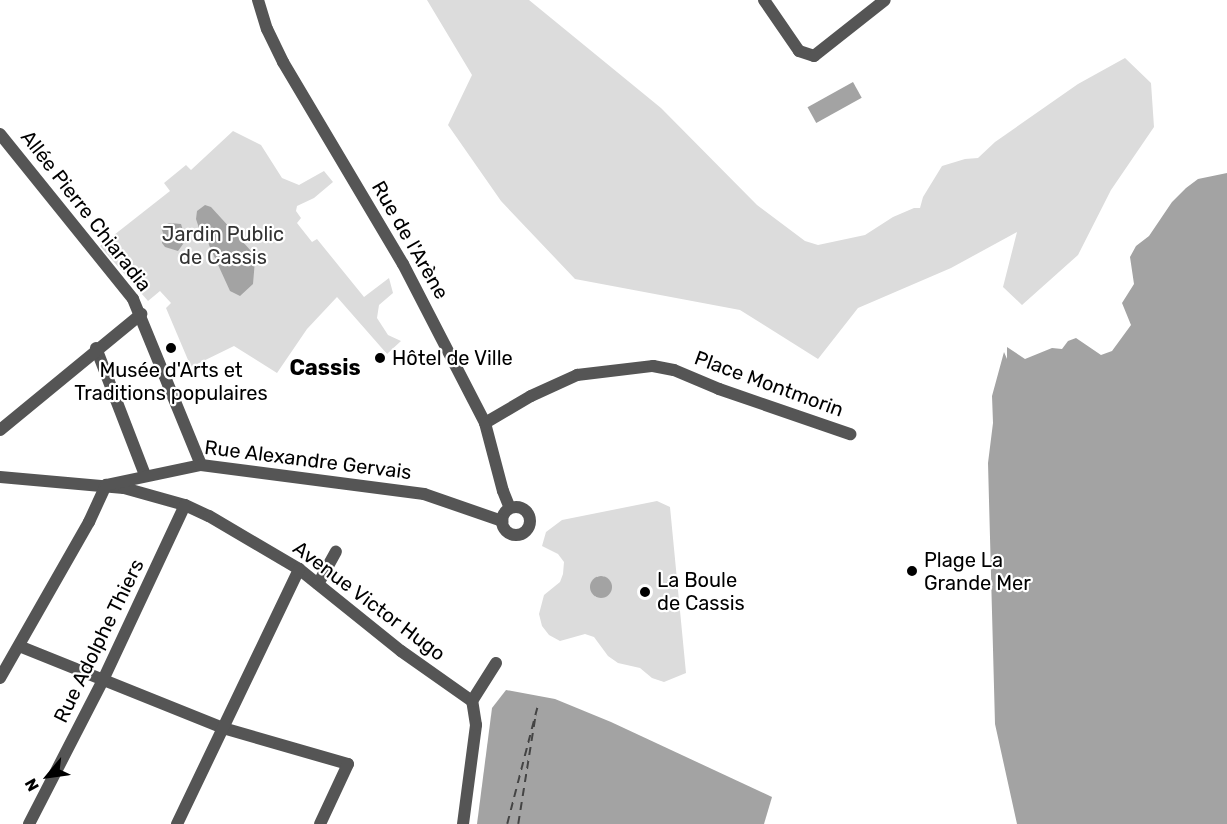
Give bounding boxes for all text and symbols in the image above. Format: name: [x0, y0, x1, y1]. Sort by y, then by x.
street label: Allée Pierre Chiaradia: [16, 126, 156, 296]
street label: Rue de l'Arène: [366, 177, 454, 303]
park label: Jardin Public de Cassis: [162, 222, 284, 269]
marker: Musée d'Arts et Traditions populaires: [164, 341, 178, 355]
place label: Hôtel de Ville: [392, 346, 513, 370]
street label: Place Montmorin: [691, 346, 847, 422]
marker: Hôtel de Ville: [373, 351, 387, 365]
district label: Cassis: [289, 355, 361, 381]
place label: Musée d'Arts et Traditions populaires: [74, 358, 268, 405]
street label: Rue Alexandre Gervais: [203, 435, 413, 485]
street label: Avenue Victor Hugo: [288, 536, 450, 666]
place label: Plage La Grande Mer: [924, 548, 1031, 595]
street label: Rue Adolphe Thiers: [49, 555, 149, 727]
marker: Plage La Grande Mer: [905, 564, 919, 578]
place label: La Boule de Cassis: [657, 568, 745, 615]
marker: La Boule de Cassis: [638, 585, 652, 599]
north arrow: [18, 746, 78, 806]
text: N: [21, 775, 43, 795]

